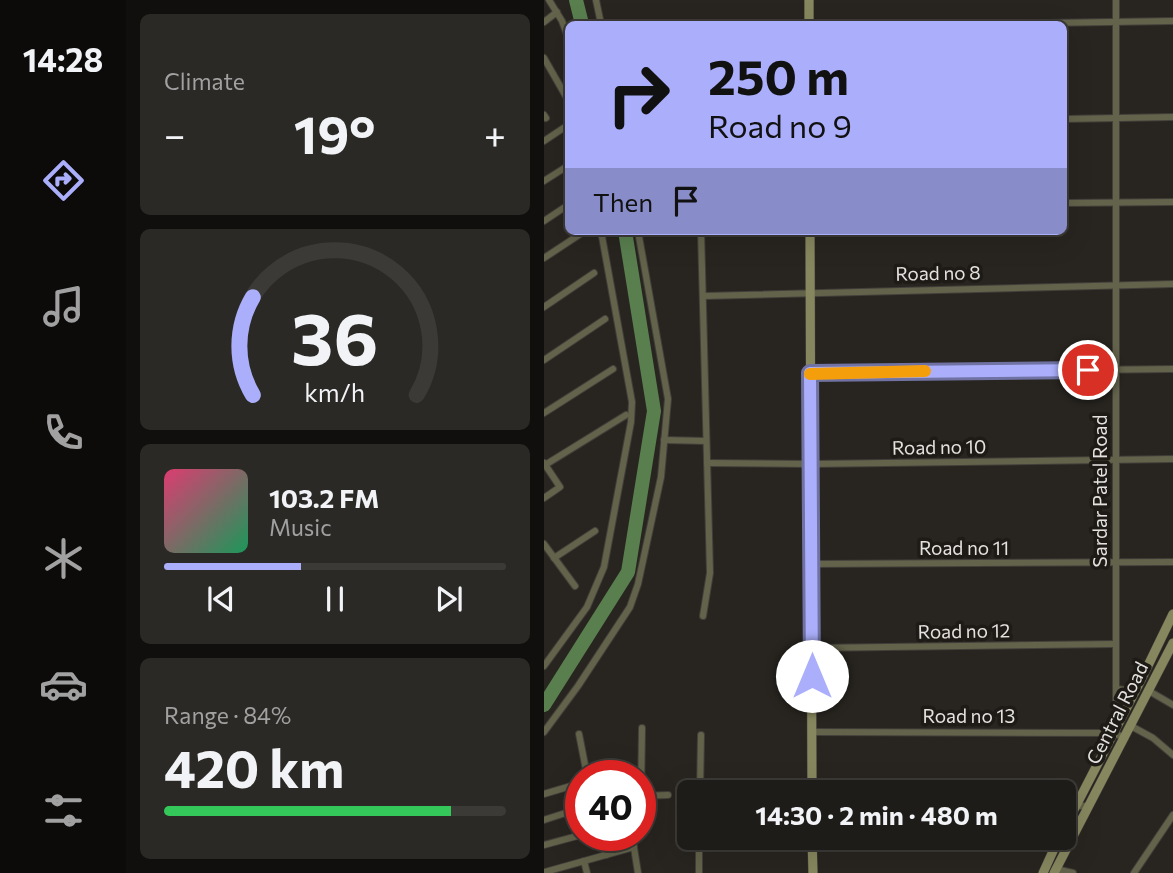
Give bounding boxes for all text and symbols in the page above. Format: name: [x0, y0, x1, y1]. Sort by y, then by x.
text: 14:28: [23, 39, 103, 79]
text: 250 m: [708, 45, 849, 105]
icon: right: [593, 49, 684, 140]
text: Climate: [164, 67, 245, 95]
text: 19°: [294, 101, 375, 165]
text: Road no 9: [708, 105, 852, 145]
text: −: [164, 110, 186, 157]
text: +: [484, 110, 506, 157]
icon: directions: [39, 156, 88, 205]
icon: arrive: [667, 182, 705, 220]
text: Then: [593, 186, 653, 217]
street label: Road no 8: [895, 260, 981, 285]
icon: music: [39, 282, 88, 331]
text: 36: [291, 292, 379, 381]
pin: [1058, 340, 1118, 400]
icon: arrive: [1069, 351, 1107, 389]
text: km/h: [305, 377, 365, 407]
icon: phone: [39, 408, 88, 457]
street label: Sardar Patel Road: [1088, 415, 1111, 567]
street label: Road no 10: [892, 434, 986, 459]
text: 103.2 FM: [269, 482, 379, 513]
text: Music: [269, 513, 332, 541]
icon: climate: [39, 534, 88, 583]
street label: Road no 11: [919, 536, 1009, 559]
icon: previous: [202, 580, 240, 618]
icon: pause: [316, 580, 354, 618]
icon: next: [430, 580, 468, 618]
street label: Road no 12: [918, 618, 1010, 643]
position arrow: [775, 639, 849, 713]
street label: Central Road: [1081, 658, 1152, 768]
icon: car: [39, 660, 88, 709]
text: Range · 84%: [164, 701, 291, 729]
street label: Road no 13: [923, 704, 1015, 727]
text: 420 km: [164, 735, 344, 799]
speed limit sign: 40: [565, 760, 656, 851]
icon: filters: [39, 786, 88, 835]
text: 14:30 · 2 min · 480 m: [755, 799, 998, 830]

